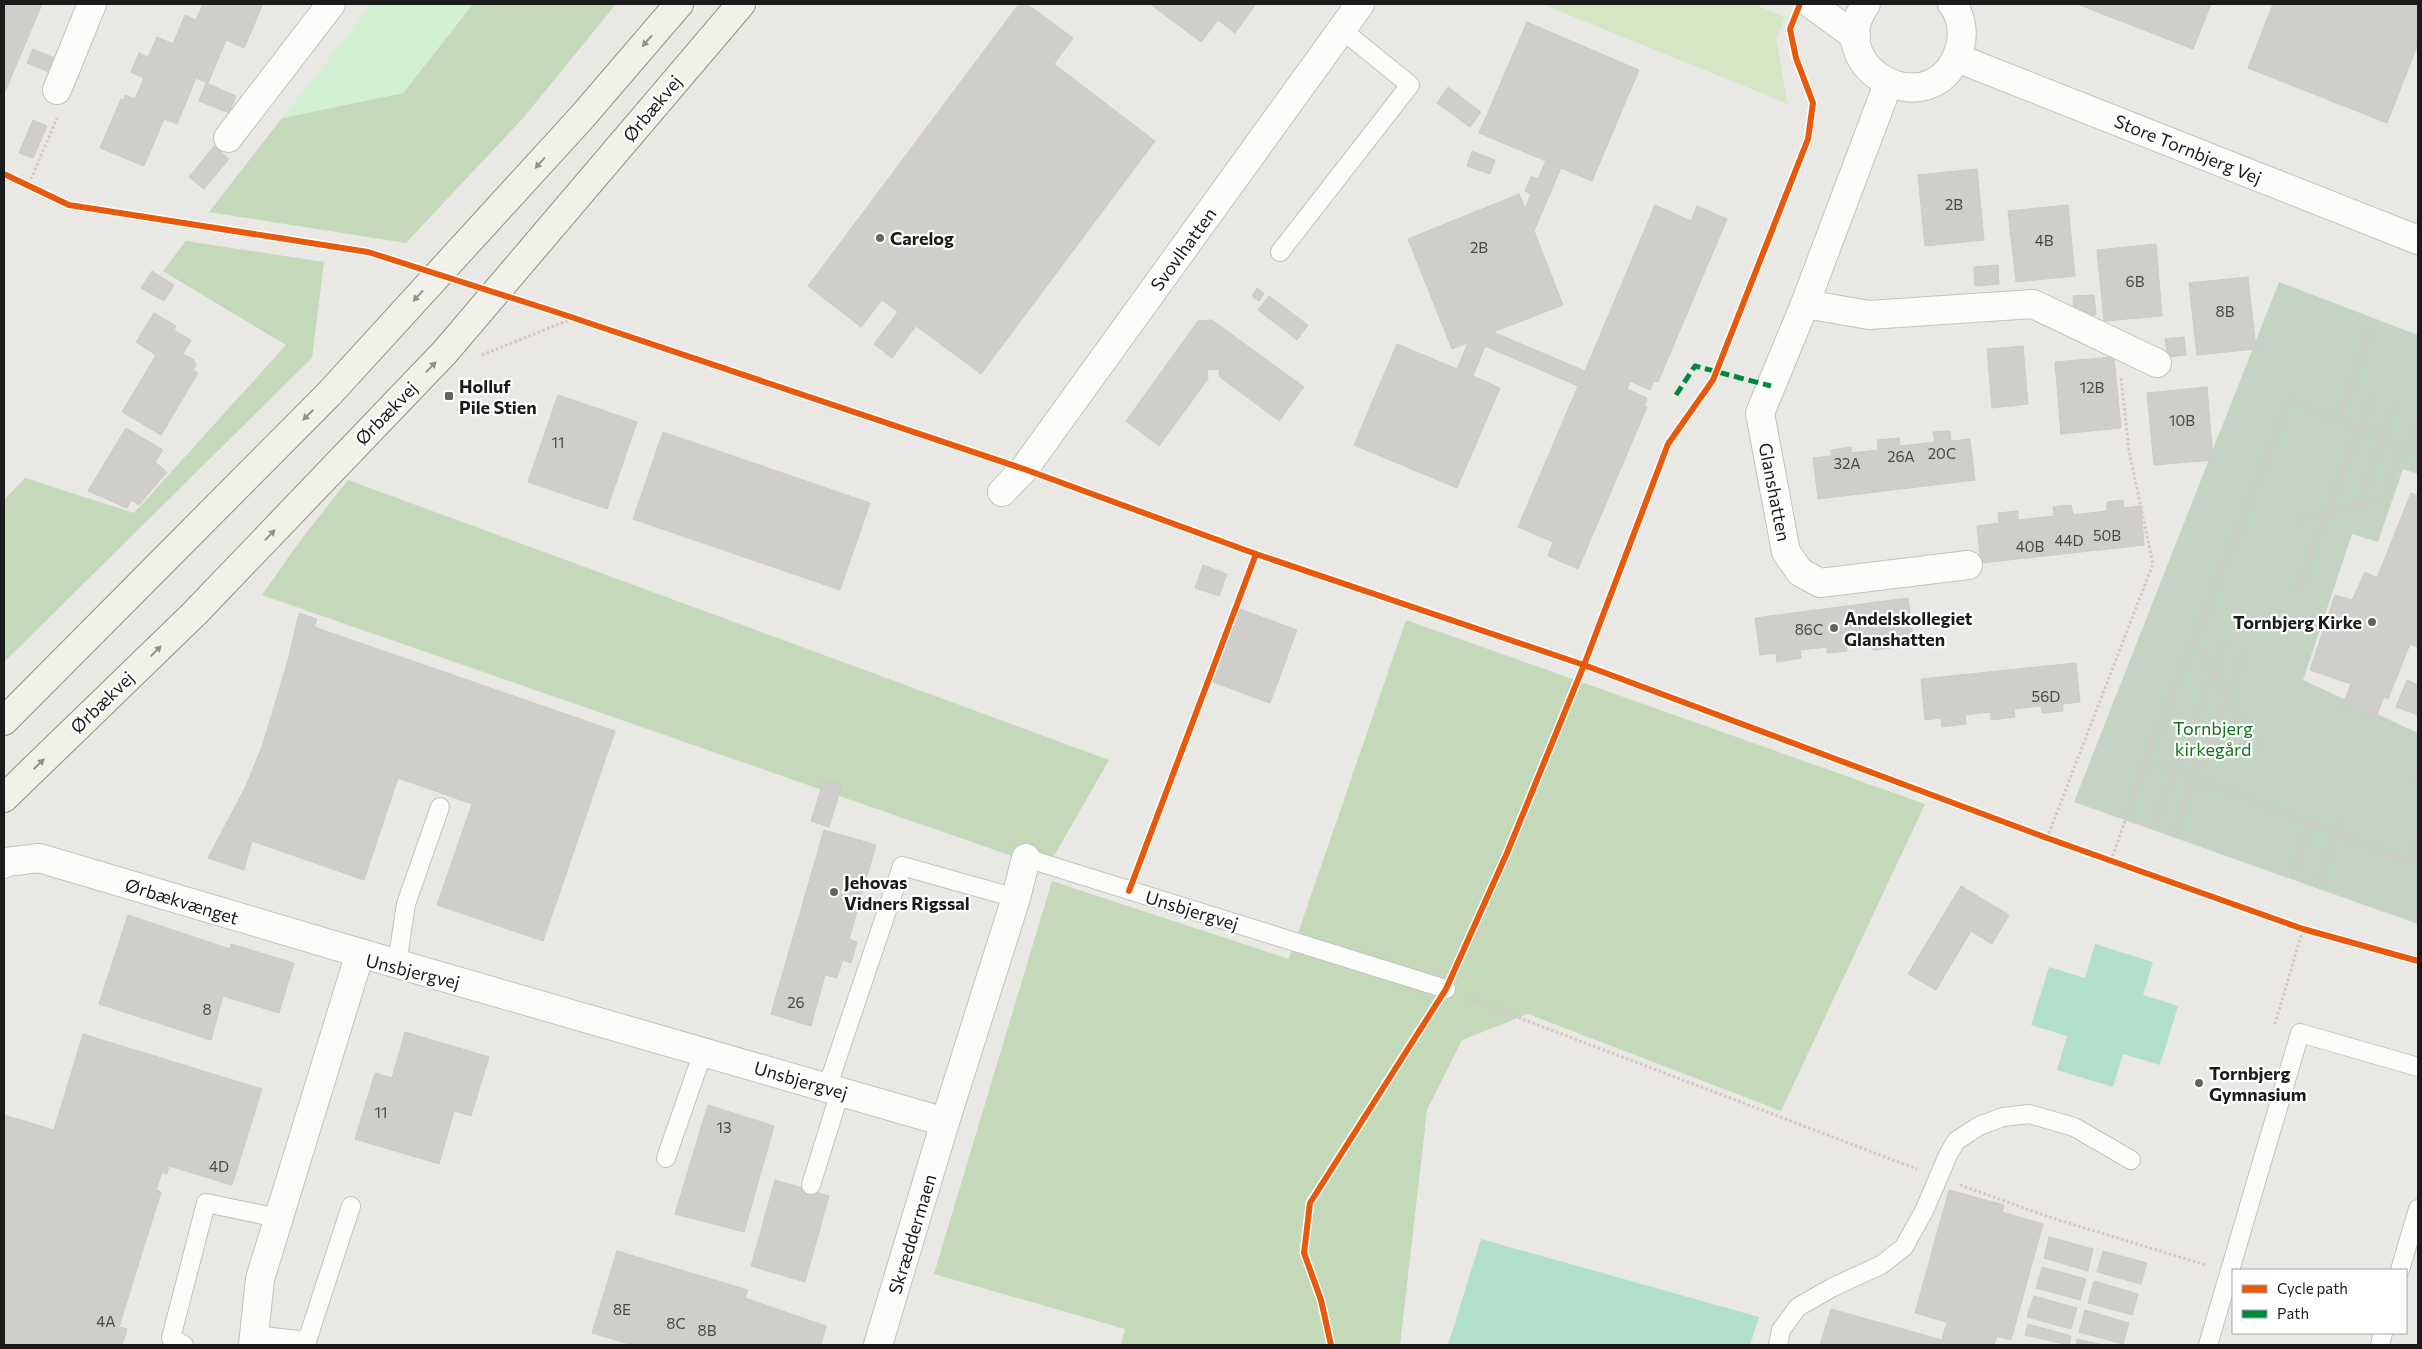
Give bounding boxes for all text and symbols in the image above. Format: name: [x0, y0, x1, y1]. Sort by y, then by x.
one-way arrow: [641, 34, 653, 46]
street label: Ørbækvej: [618, 70, 686, 146]
street label: Store Tornbjerg Vej: [2111, 109, 2265, 189]
one-way arrow: [534, 156, 546, 168]
house number: 2B: [1945, 195, 1963, 213]
street label: Svovlhatten: [1145, 203, 1221, 295]
place label: Carelog: [890, 227, 954, 249]
house number: 4B: [2035, 231, 2054, 249]
marker: Carelog: [874, 232, 886, 244]
house number: 2B: [1470, 238, 1488, 256]
house number: 6B: [2126, 272, 2145, 290]
one-way arrow: [413, 289, 424, 302]
house number: 8B: [2216, 302, 2235, 320]
one-way arrow: [425, 362, 437, 374]
place label: Holluf Pile Stien: [459, 375, 537, 418]
street label: Ørbækvej: [350, 377, 422, 449]
house number: 12B: [2080, 378, 2105, 396]
marker: Holluf Pile Stien: [443, 390, 455, 402]
one-way arrow: [302, 409, 314, 421]
house number: 10B: [2169, 411, 2195, 429]
house number: 11: [552, 433, 564, 451]
street label: Glanshatten: [1755, 441, 1795, 543]
house number: 20C: [1928, 444, 1956, 462]
house number: 26A: [1887, 447, 1915, 465]
house number: 32A: [1833, 454, 1861, 472]
house number: 50B: [2093, 526, 2121, 544]
one-way arrow: [263, 529, 275, 541]
house number: 44D: [2054, 531, 2084, 549]
house number: 40B: [2016, 537, 2045, 555]
place label: Andelskollegiet Glanshatten: [1844, 607, 1973, 650]
place label: Tornbjerg Kirke: [2233, 611, 2362, 633]
marker: Tornbjerg Kirke: [2366, 616, 2378, 628]
house number: 86C: [1795, 620, 1823, 638]
marker: Andelskollegiet Glanshatten: [1828, 622, 1840, 634]
one-way arrow: [149, 645, 161, 657]
street label: Ørbækvej: [66, 666, 138, 738]
house number: 56D: [2032, 687, 2060, 705]
park label: Tornbjerg kirkegård: [2173, 717, 2253, 760]
one-way arrow: [32, 758, 44, 770]
place label: Jehovas Vidners Rigssal: [844, 871, 970, 914]
street label: Ørbækvænget: [123, 873, 241, 929]
street label: Unsbjergvej: [1143, 885, 1241, 935]
marker: Jehovas Vidners Rigssal: [828, 886, 840, 898]
street label: Unsbjergvej: [364, 949, 462, 993]
house number: 26: [787, 993, 805, 1011]
house number: 8: [202, 1000, 212, 1018]
street label: Unsbjergvej: [752, 1056, 850, 1104]
place label: Tornbjerg Gymnasium: [2209, 1062, 2307, 1105]
marker: Tornbjerg Gymnasium: [2193, 1077, 2205, 1089]
house number: 11: [375, 1103, 387, 1121]
house number: 13: [717, 1118, 731, 1136]
house number: 4D: [209, 1157, 229, 1175]
street label: Skræddermaen: [883, 1171, 941, 1297]
legend: [2232, 1269, 2407, 1334]
text: Cycle path: [2277, 1279, 2348, 1297]
house number: 8E: [613, 1300, 631, 1318]
text: Path: [2277, 1304, 2309, 1322]
house number: 4A: [96, 1312, 116, 1330]
house number: 8C: [666, 1314, 686, 1332]
house number: 8B: [698, 1321, 717, 1339]

